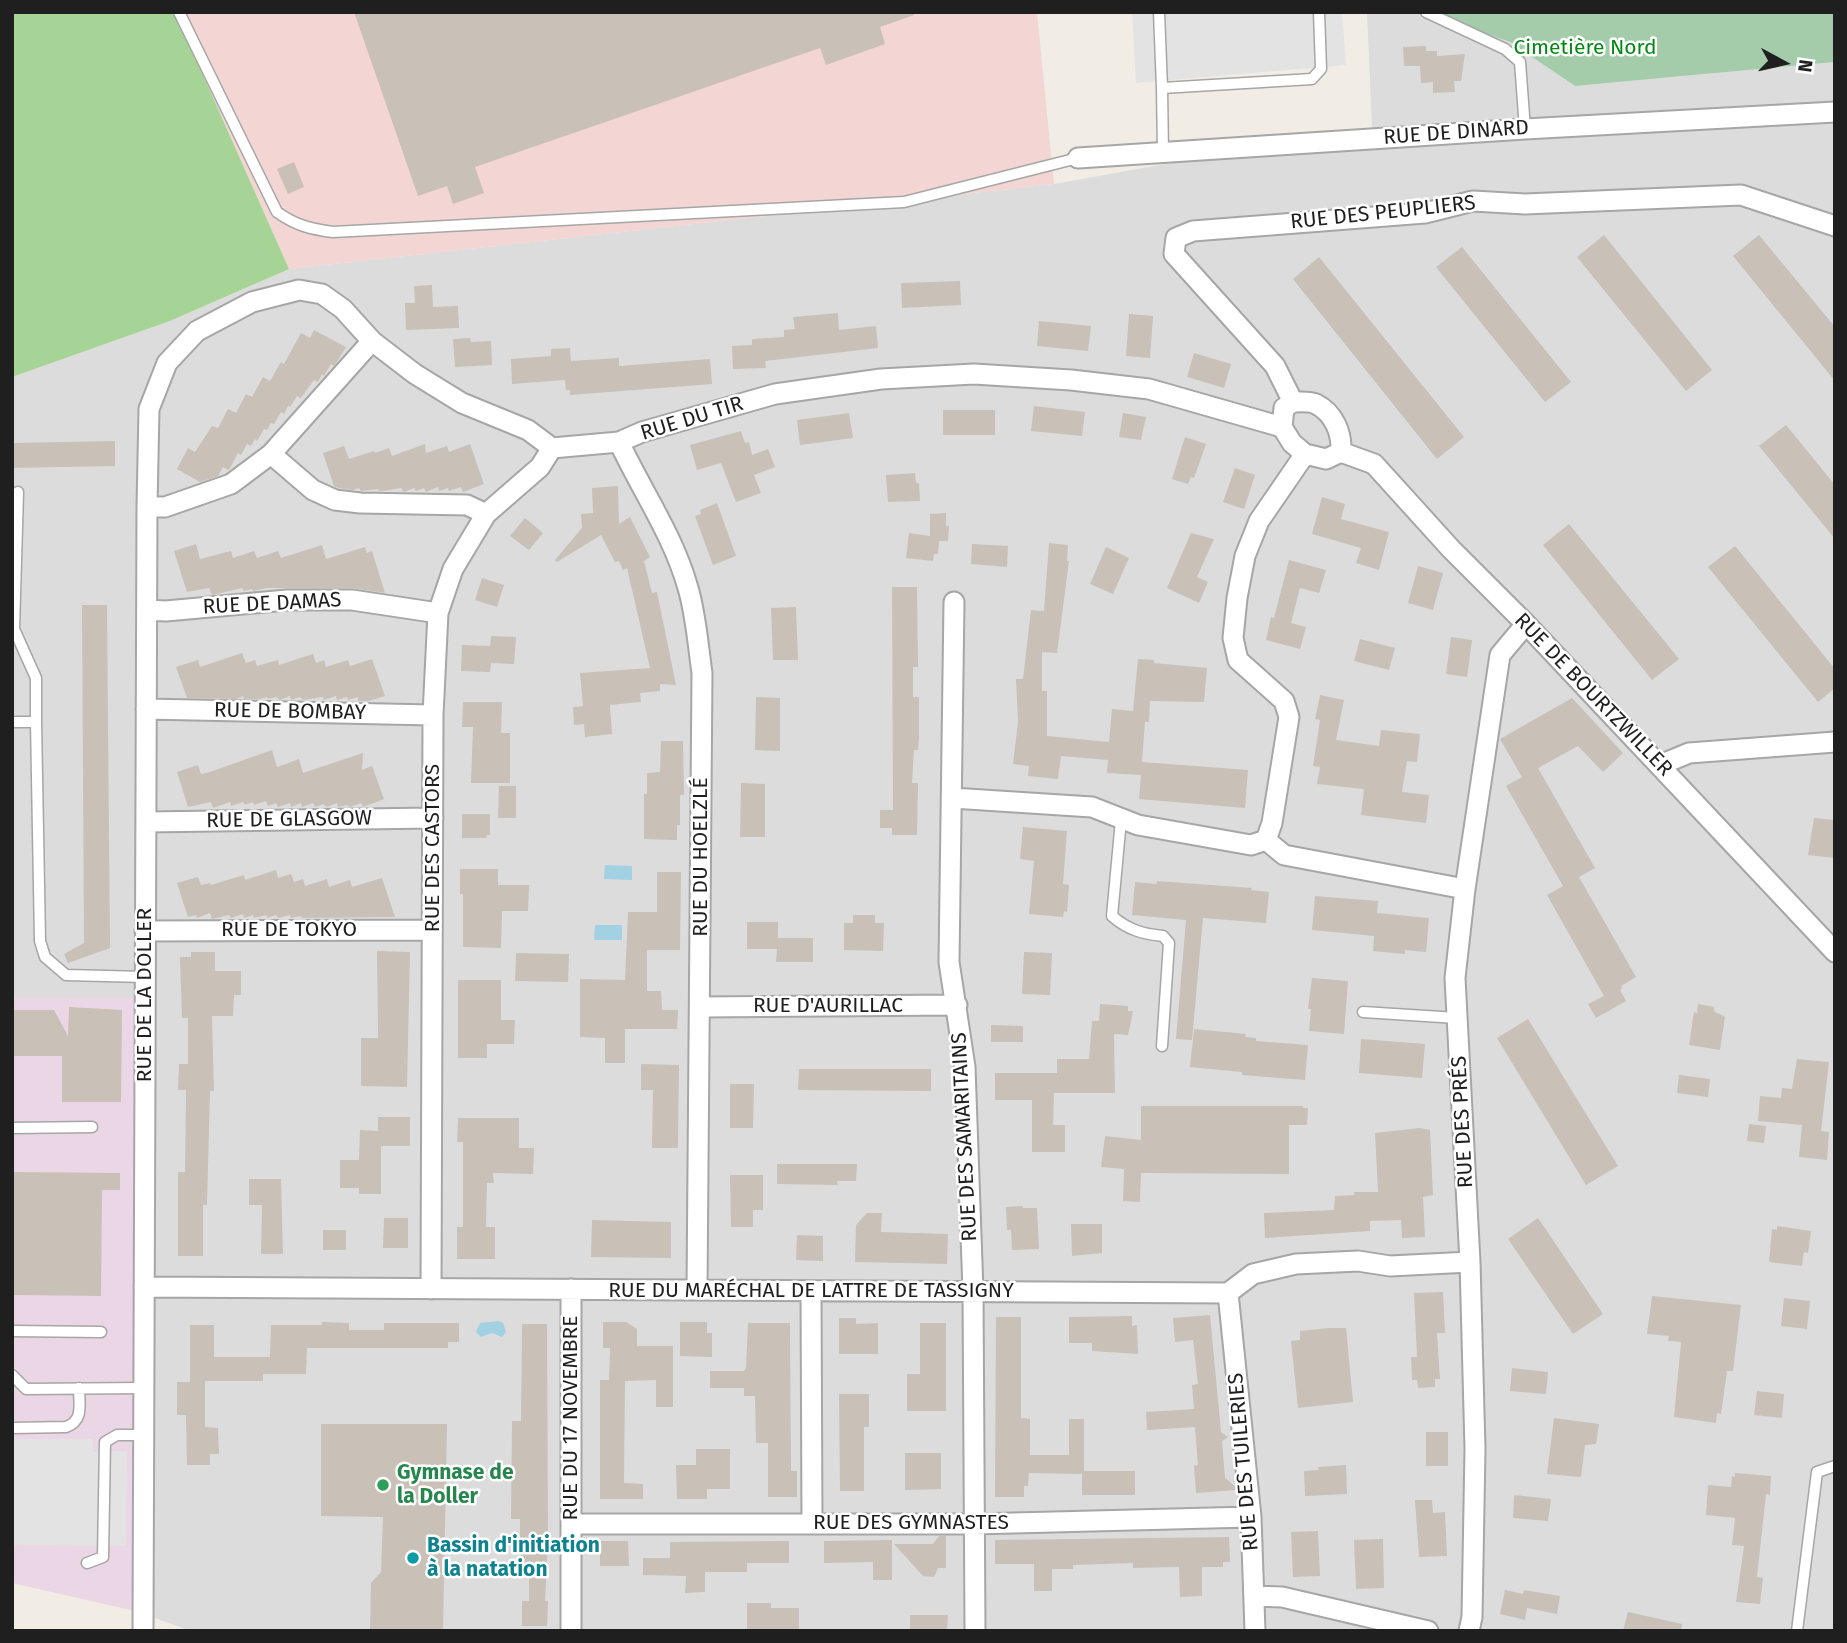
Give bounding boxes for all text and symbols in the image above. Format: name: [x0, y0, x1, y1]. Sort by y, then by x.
north arrow: [1749, 28, 1819, 98]
park label: Cimetière Nord: [1513, 35, 1657, 61]
text: N: [1793, 58, 1818, 74]
street label: RUE DE DINARD: [1382, 115, 1530, 151]
street label: RUE DES PEUPLIERS: [1289, 191, 1477, 235]
street label: RUE DU TIR: [638, 391, 746, 447]
street label: RUE DE DAMAS: [202, 588, 342, 620]
street label: RUE DE BOURTZWILLER: [1509, 608, 1677, 782]
street label: RUE DE BOMBAY: [214, 698, 366, 726]
street label: RUE DES CASTORS: [420, 764, 446, 932]
street label: RUE DU HOELZLÉ: [688, 777, 714, 937]
street label: RUE DE GLASGOW: [206, 806, 372, 834]
street label: RUE DE LA DOLLER: [132, 908, 158, 1082]
street label: RUE DE TOKYO: [221, 917, 357, 943]
street label: RUE D'AURILLAC: [753, 993, 903, 1019]
street label: RUE DES SAMARITAINS: [947, 1032, 983, 1242]
street label: RUE DES PRÉS: [1447, 1055, 1479, 1189]
street label: RUE DU MARÉCHAL DE LATTRE DE TASSIGNY: [608, 1278, 1014, 1304]
street label: RUE DU 17 NOVEMBRE: [558, 1316, 584, 1520]
street label: RUE DES TUILERIES: [1224, 1372, 1264, 1552]
place label: Gymnase de la Doller: [397, 1460, 513, 1510]
marker: Gymnase de la Doller: [375, 1477, 391, 1493]
street label: RUE DES GYMNASTES: [813, 1510, 1009, 1536]
place label: Bassin d'initiation à la natation: [427, 1533, 600, 1583]
marker: Bassin d'initiation à la natation: [405, 1550, 421, 1566]

